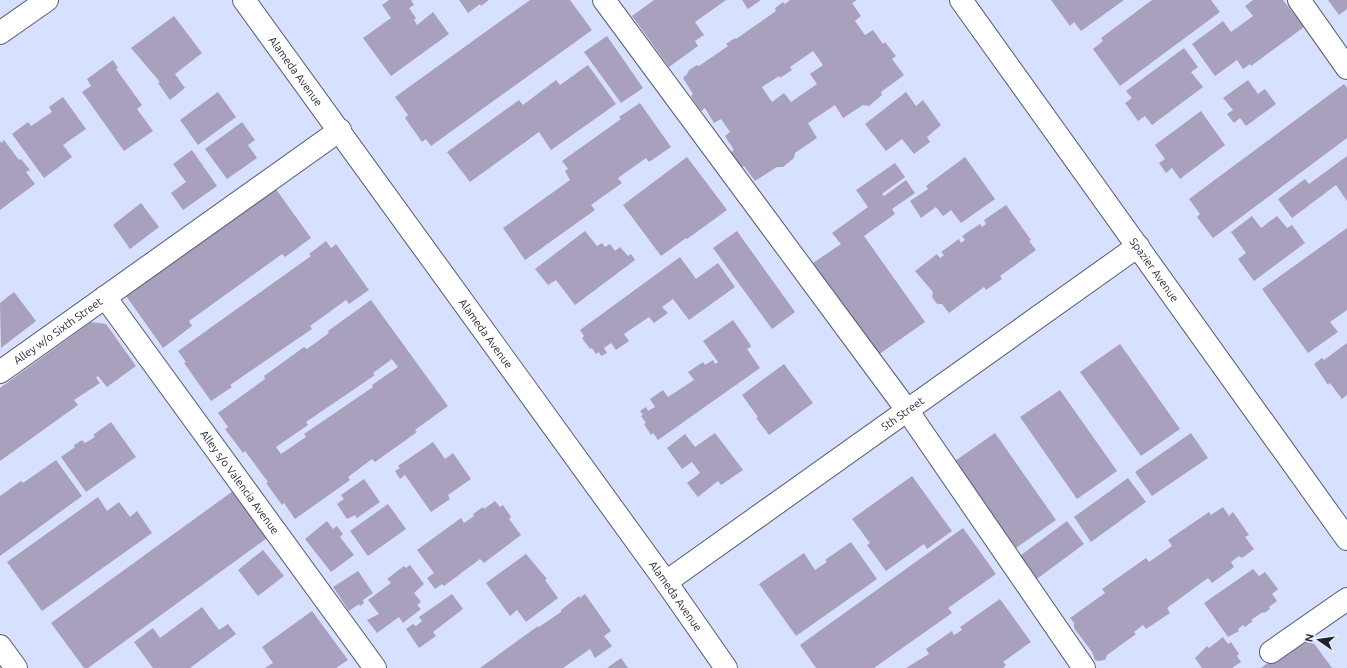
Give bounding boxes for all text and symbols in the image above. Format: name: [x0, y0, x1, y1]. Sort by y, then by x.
street label: Alameda Avenue: [266, 34, 325, 108]
street label: Spazier Avenue: [1127, 236, 1181, 304]
street label: Alley w/o Sixth Street: [11, 295, 105, 366]
street label: Alameda Avenue: [457, 296, 515, 371]
street label: 5th Street: [878, 394, 927, 433]
street label: Alley s/o Valencia Avenue: [198, 428, 281, 536]
street label: Alameda Avenue: [647, 559, 704, 634]
north arrow: [1299, 620, 1339, 660]
text: N: [1302, 632, 1316, 643]

